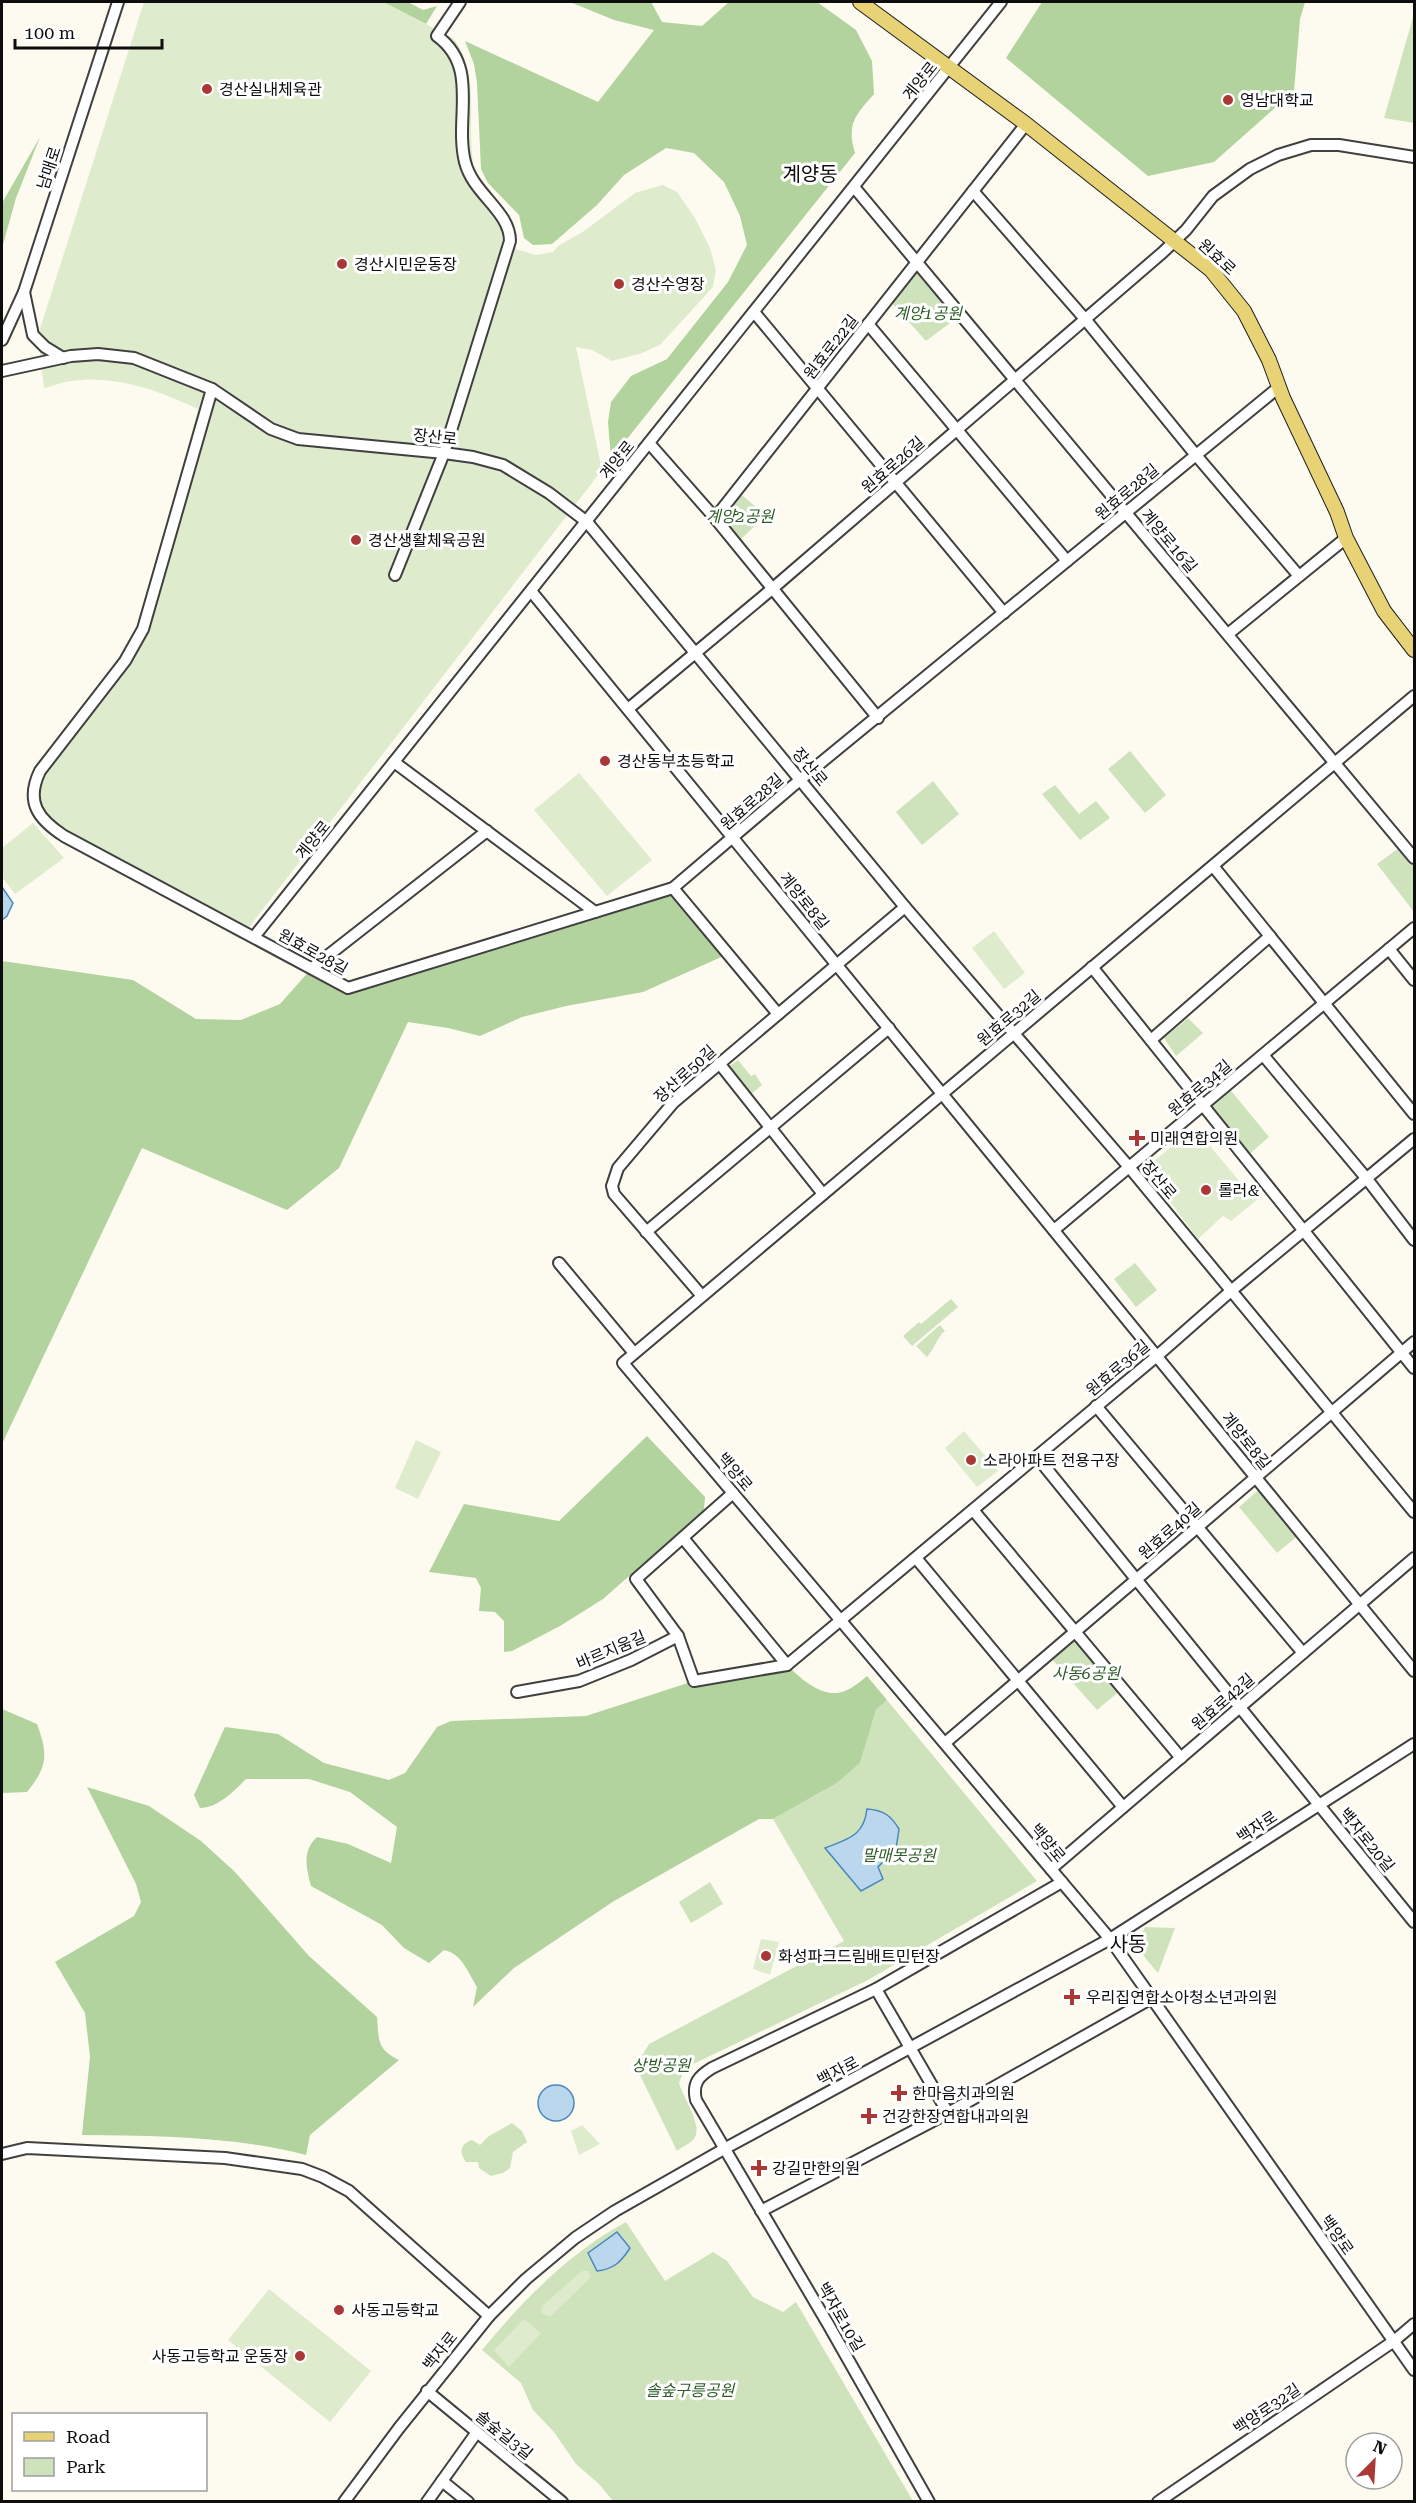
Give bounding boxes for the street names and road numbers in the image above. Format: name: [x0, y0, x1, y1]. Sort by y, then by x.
street label: 계양로: [899, 58, 941, 104]
street label: 남매로: [33, 144, 65, 192]
street label: 원효로: [1194, 235, 1240, 279]
street label: 원효로22길: [800, 311, 862, 383]
street label: 장산로: [412, 425, 458, 449]
street label: 원효로26길: [858, 433, 928, 497]
street label: 계양로: [596, 437, 638, 483]
street label: 원효로28길: [1091, 460, 1163, 524]
street label: 계양로16길: [1137, 505, 1201, 577]
street label: 장산로: [789, 744, 832, 790]
street label: 원효로28길: [717, 770, 787, 834]
street label: 계양로: [292, 817, 334, 863]
street label: 계양로8길: [775, 869, 833, 933]
street label: 원효로28길: [275, 925, 351, 979]
street label: 원효로32길: [973, 986, 1045, 1050]
street label: 장산로50길: [650, 1041, 720, 1107]
street label: 원효로34길: [1164, 1056, 1236, 1120]
street label: 장산로: [1138, 1157, 1181, 1203]
street label: 원효로36길: [1082, 1336, 1154, 1400]
street label: 계양로8길: [1217, 1409, 1275, 1473]
street label: 백양로: [714, 1449, 757, 1495]
street label: 원효로40길: [1135, 1499, 1205, 1563]
street label: 바르지움길: [573, 1627, 649, 1673]
street label: 원효로42길: [1188, 1670, 1258, 1734]
street label: 백자로20길: [1335, 1804, 1399, 1876]
street label: 백자로: [1233, 1807, 1281, 1847]
street label: 백양로: [1027, 1820, 1070, 1866]
street label: 백자로: [814, 2052, 862, 2090]
street label: 백양로: [1317, 2211, 1358, 2259]
street label: 백자로10길: [814, 2279, 868, 2355]
street label: 백자로: [419, 2328, 461, 2374]
street label: 백양로32길: [1230, 2380, 1304, 2438]
street label: 솔숲길3길: [472, 2406, 536, 2464]

